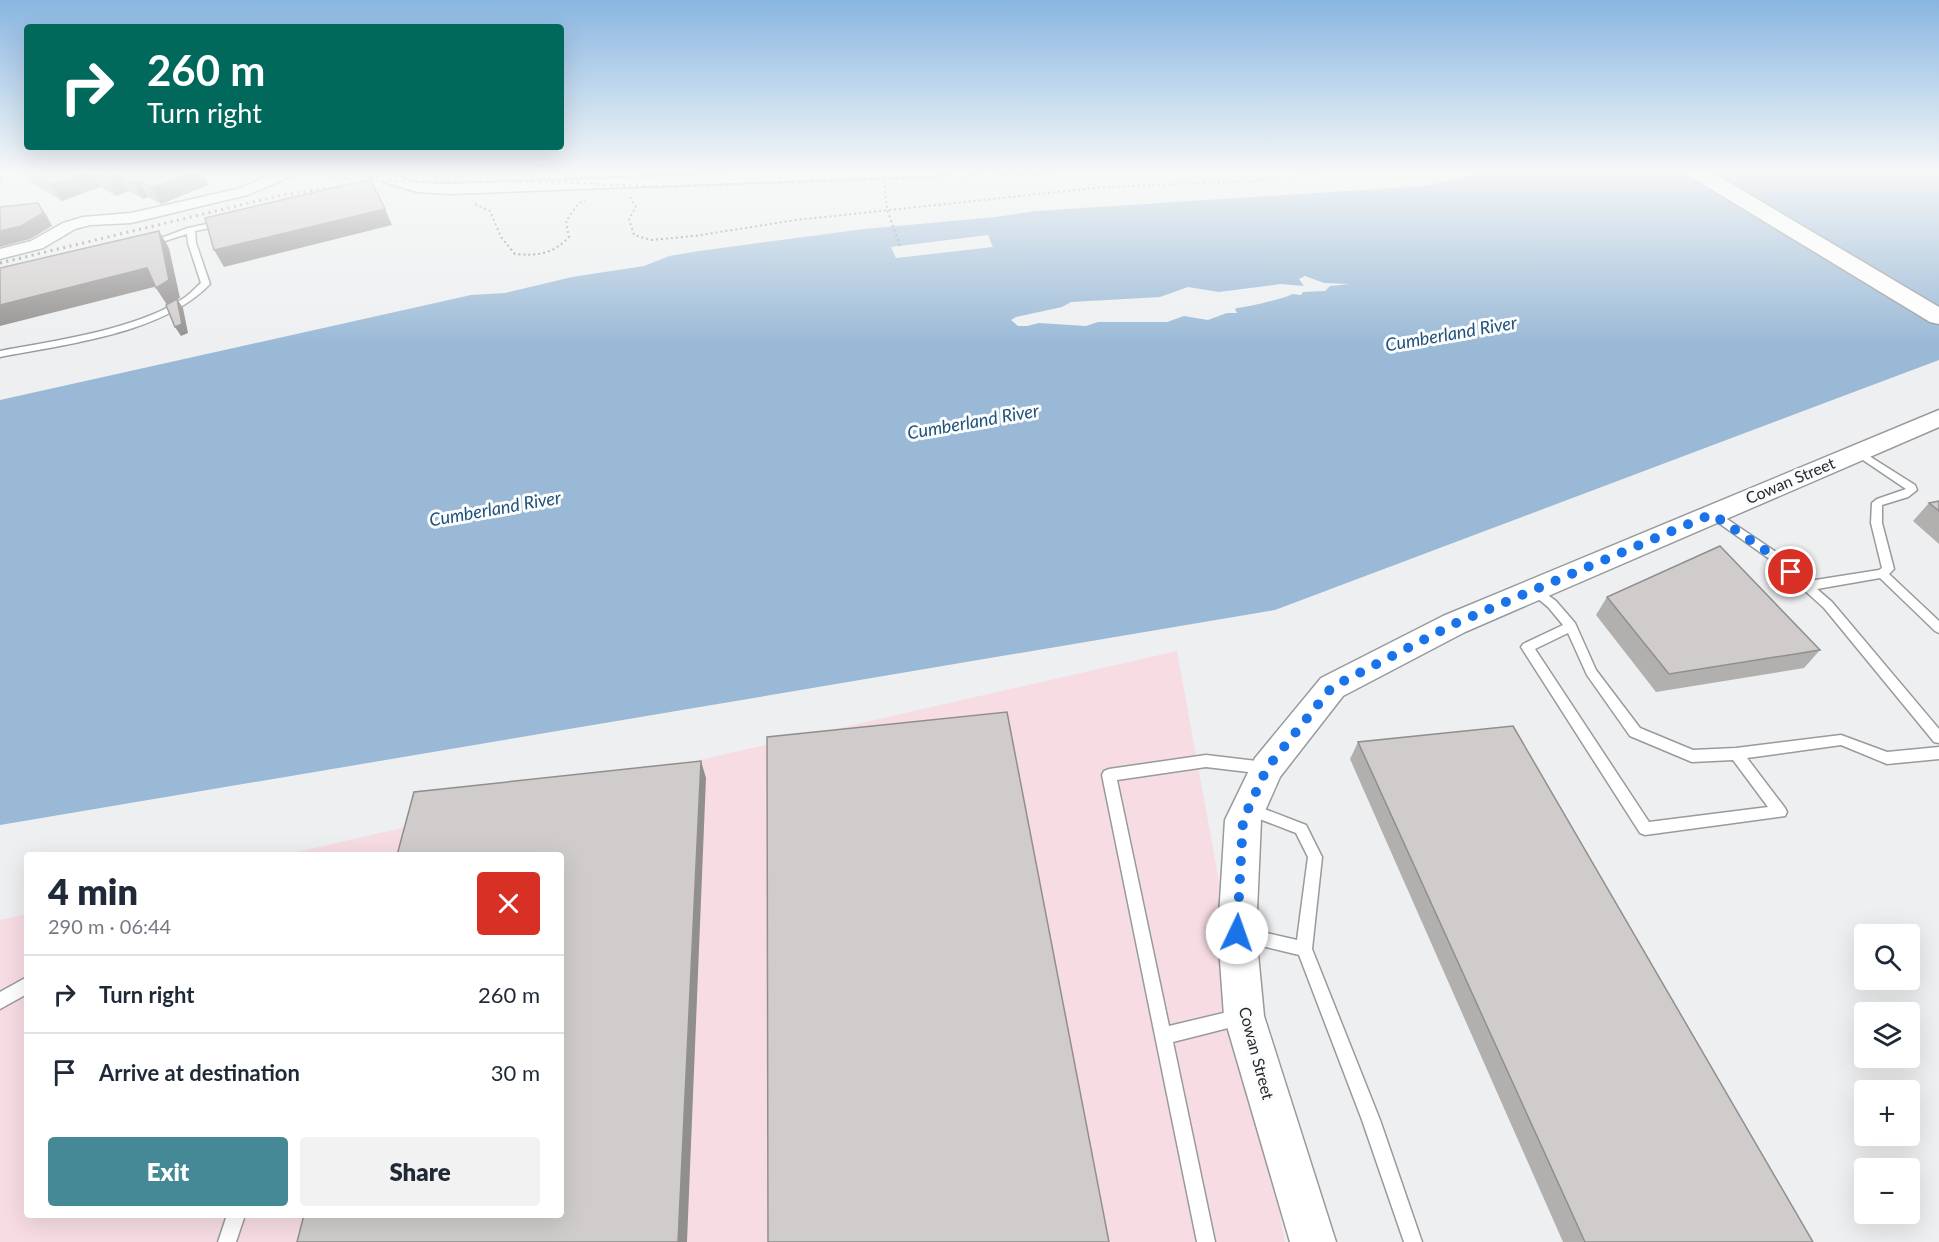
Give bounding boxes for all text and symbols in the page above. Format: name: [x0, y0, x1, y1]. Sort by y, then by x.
text: 260 m: [147, 45, 265, 95]
icon: right: [48, 48, 126, 126]
text: Turn right: [147, 96, 262, 129]
water label: Cumberland River: [1383, 310, 1519, 355]
water label: Cumberland River: [905, 398, 1041, 443]
street label: Cowan Street: [1743, 453, 1838, 507]
water label: Cumberland River: [427, 485, 563, 530]
pin: [1765, 546, 1816, 597]
icon: arrive: [1774, 555, 1807, 588]
text: 4 min: [48, 869, 138, 913]
button: close: [477, 872, 540, 935]
position arrow: [1205, 901, 1269, 965]
text: 290 m · 06:44: [48, 914, 171, 938]
map controls: [1854, 924, 1920, 1224]
button: search: [1854, 924, 1920, 990]
icon: right: [48, 978, 81, 1011]
text: Turn right: [99, 981, 194, 1008]
text: 260 m: [478, 981, 540, 1008]
button: layers: [1854, 1002, 1920, 1068]
street label: Cowan Street: [1236, 1005, 1279, 1102]
icon: arrive: [48, 1056, 81, 1089]
text: Arrive at destination: [99, 1059, 300, 1086]
text: 30 m: [491, 1059, 540, 1086]
button: +: [1854, 1080, 1920, 1146]
button: Exit: [48, 1137, 288, 1206]
button: Share: [300, 1137, 540, 1206]
button: −: [1854, 1158, 1920, 1224]

